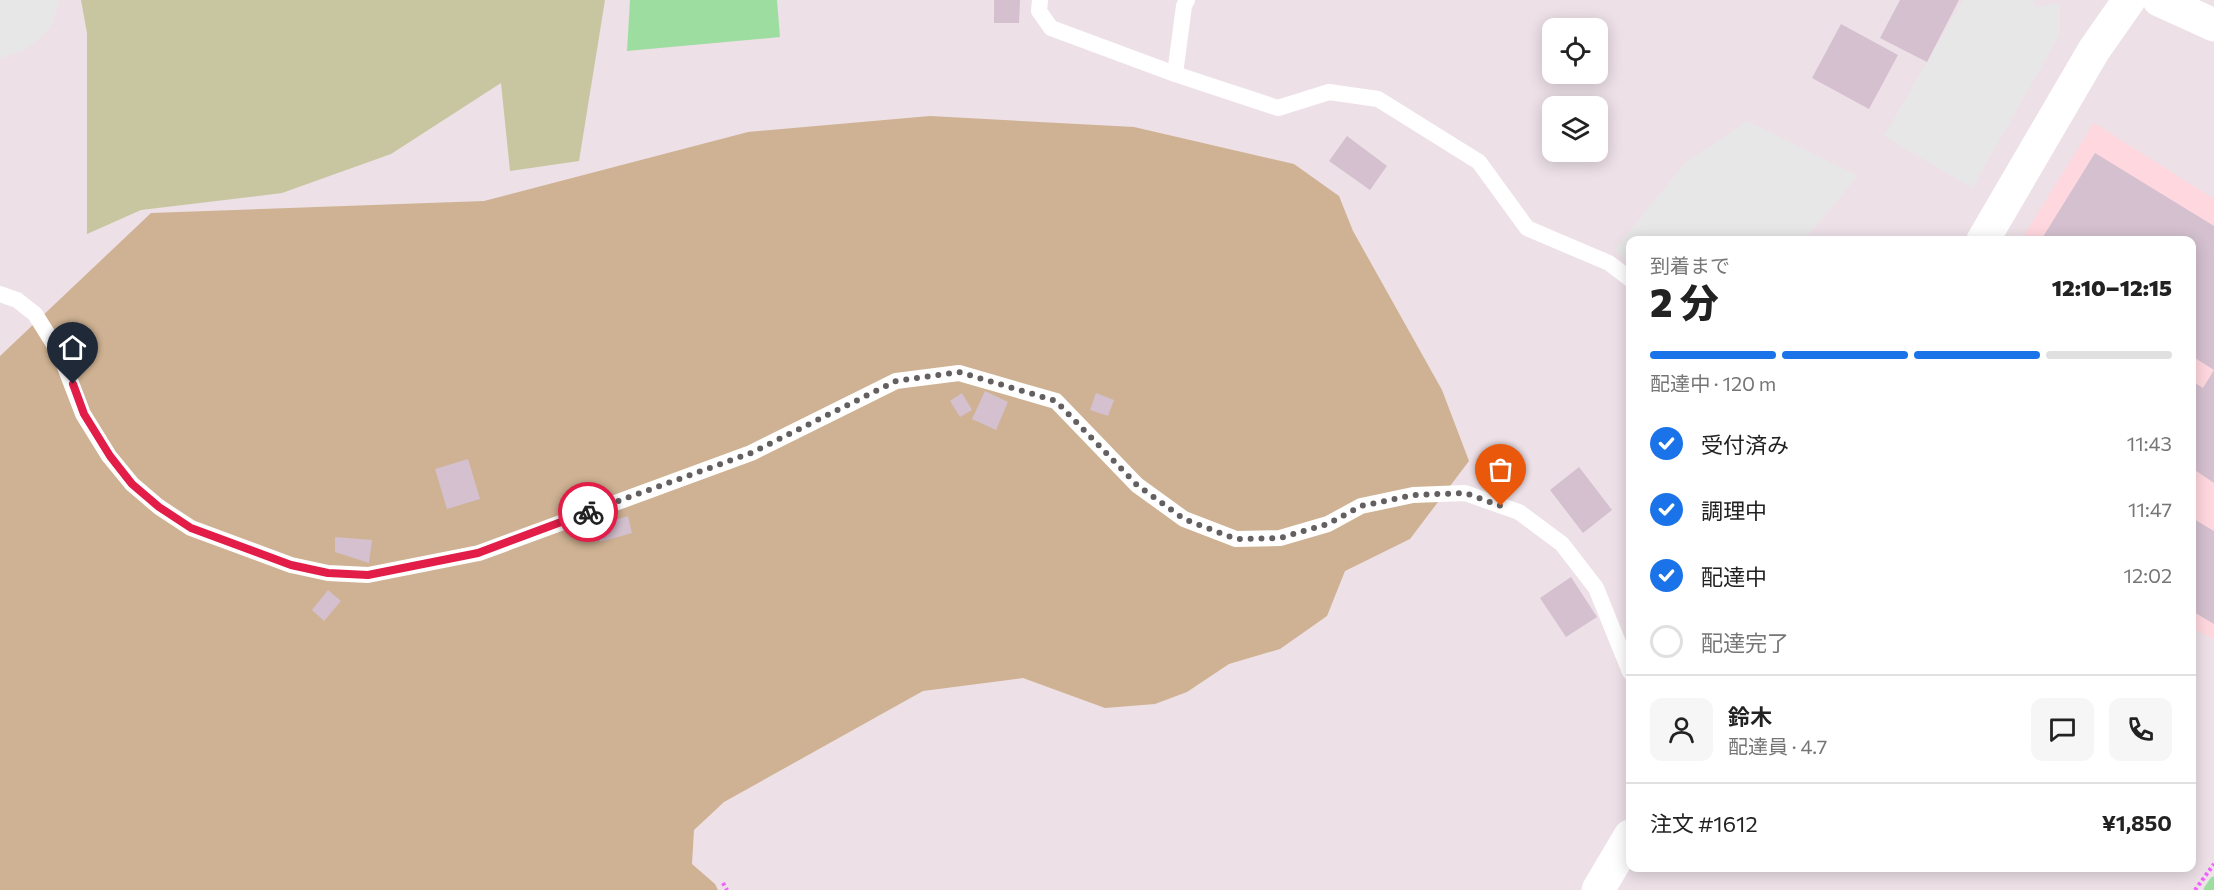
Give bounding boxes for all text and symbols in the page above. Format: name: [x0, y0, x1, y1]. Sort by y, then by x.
map controls: [1542, 18, 1608, 162]
button: locate: [1542, 18, 1608, 84]
button: layers: [1542, 96, 1608, 162]
text: 到着まで: [1650, 253, 1730, 277]
text: 12:10–12:15: [2052, 274, 2172, 301]
text: 2 分: [1650, 277, 1719, 325]
pin: [47, 322, 98, 384]
icon: home: [56, 331, 89, 364]
text: 配達中 · 120 m: [1650, 371, 1776, 395]
icon: check: [1650, 427, 1683, 460]
text: 受付済み: [1701, 431, 1789, 458]
text: 11:43: [2127, 431, 2172, 455]
pin: [1475, 444, 1526, 506]
icon: bag: [1484, 453, 1517, 486]
courier: [558, 482, 618, 542]
icon: check: [1650, 493, 1683, 526]
icon: bike: [572, 496, 605, 529]
text: 調理中: [1701, 497, 1767, 524]
text: 11:47: [2128, 497, 2172, 521]
icon: check: [1650, 559, 1683, 592]
text: 配達中: [1701, 563, 1767, 590]
text: 12:02: [2124, 563, 2172, 587]
text: 配達完了: [1701, 629, 1789, 656]
button: person: [1650, 698, 1713, 761]
button: chat: [2031, 698, 2094, 761]
button: phone: [2109, 698, 2172, 761]
text: 鈴木: [1728, 703, 1772, 730]
text: 配達員 · 4.7: [1728, 734, 1827, 758]
text: ¥1,850: [2102, 809, 2172, 836]
text: 注文 #1612: [1650, 810, 1758, 837]

